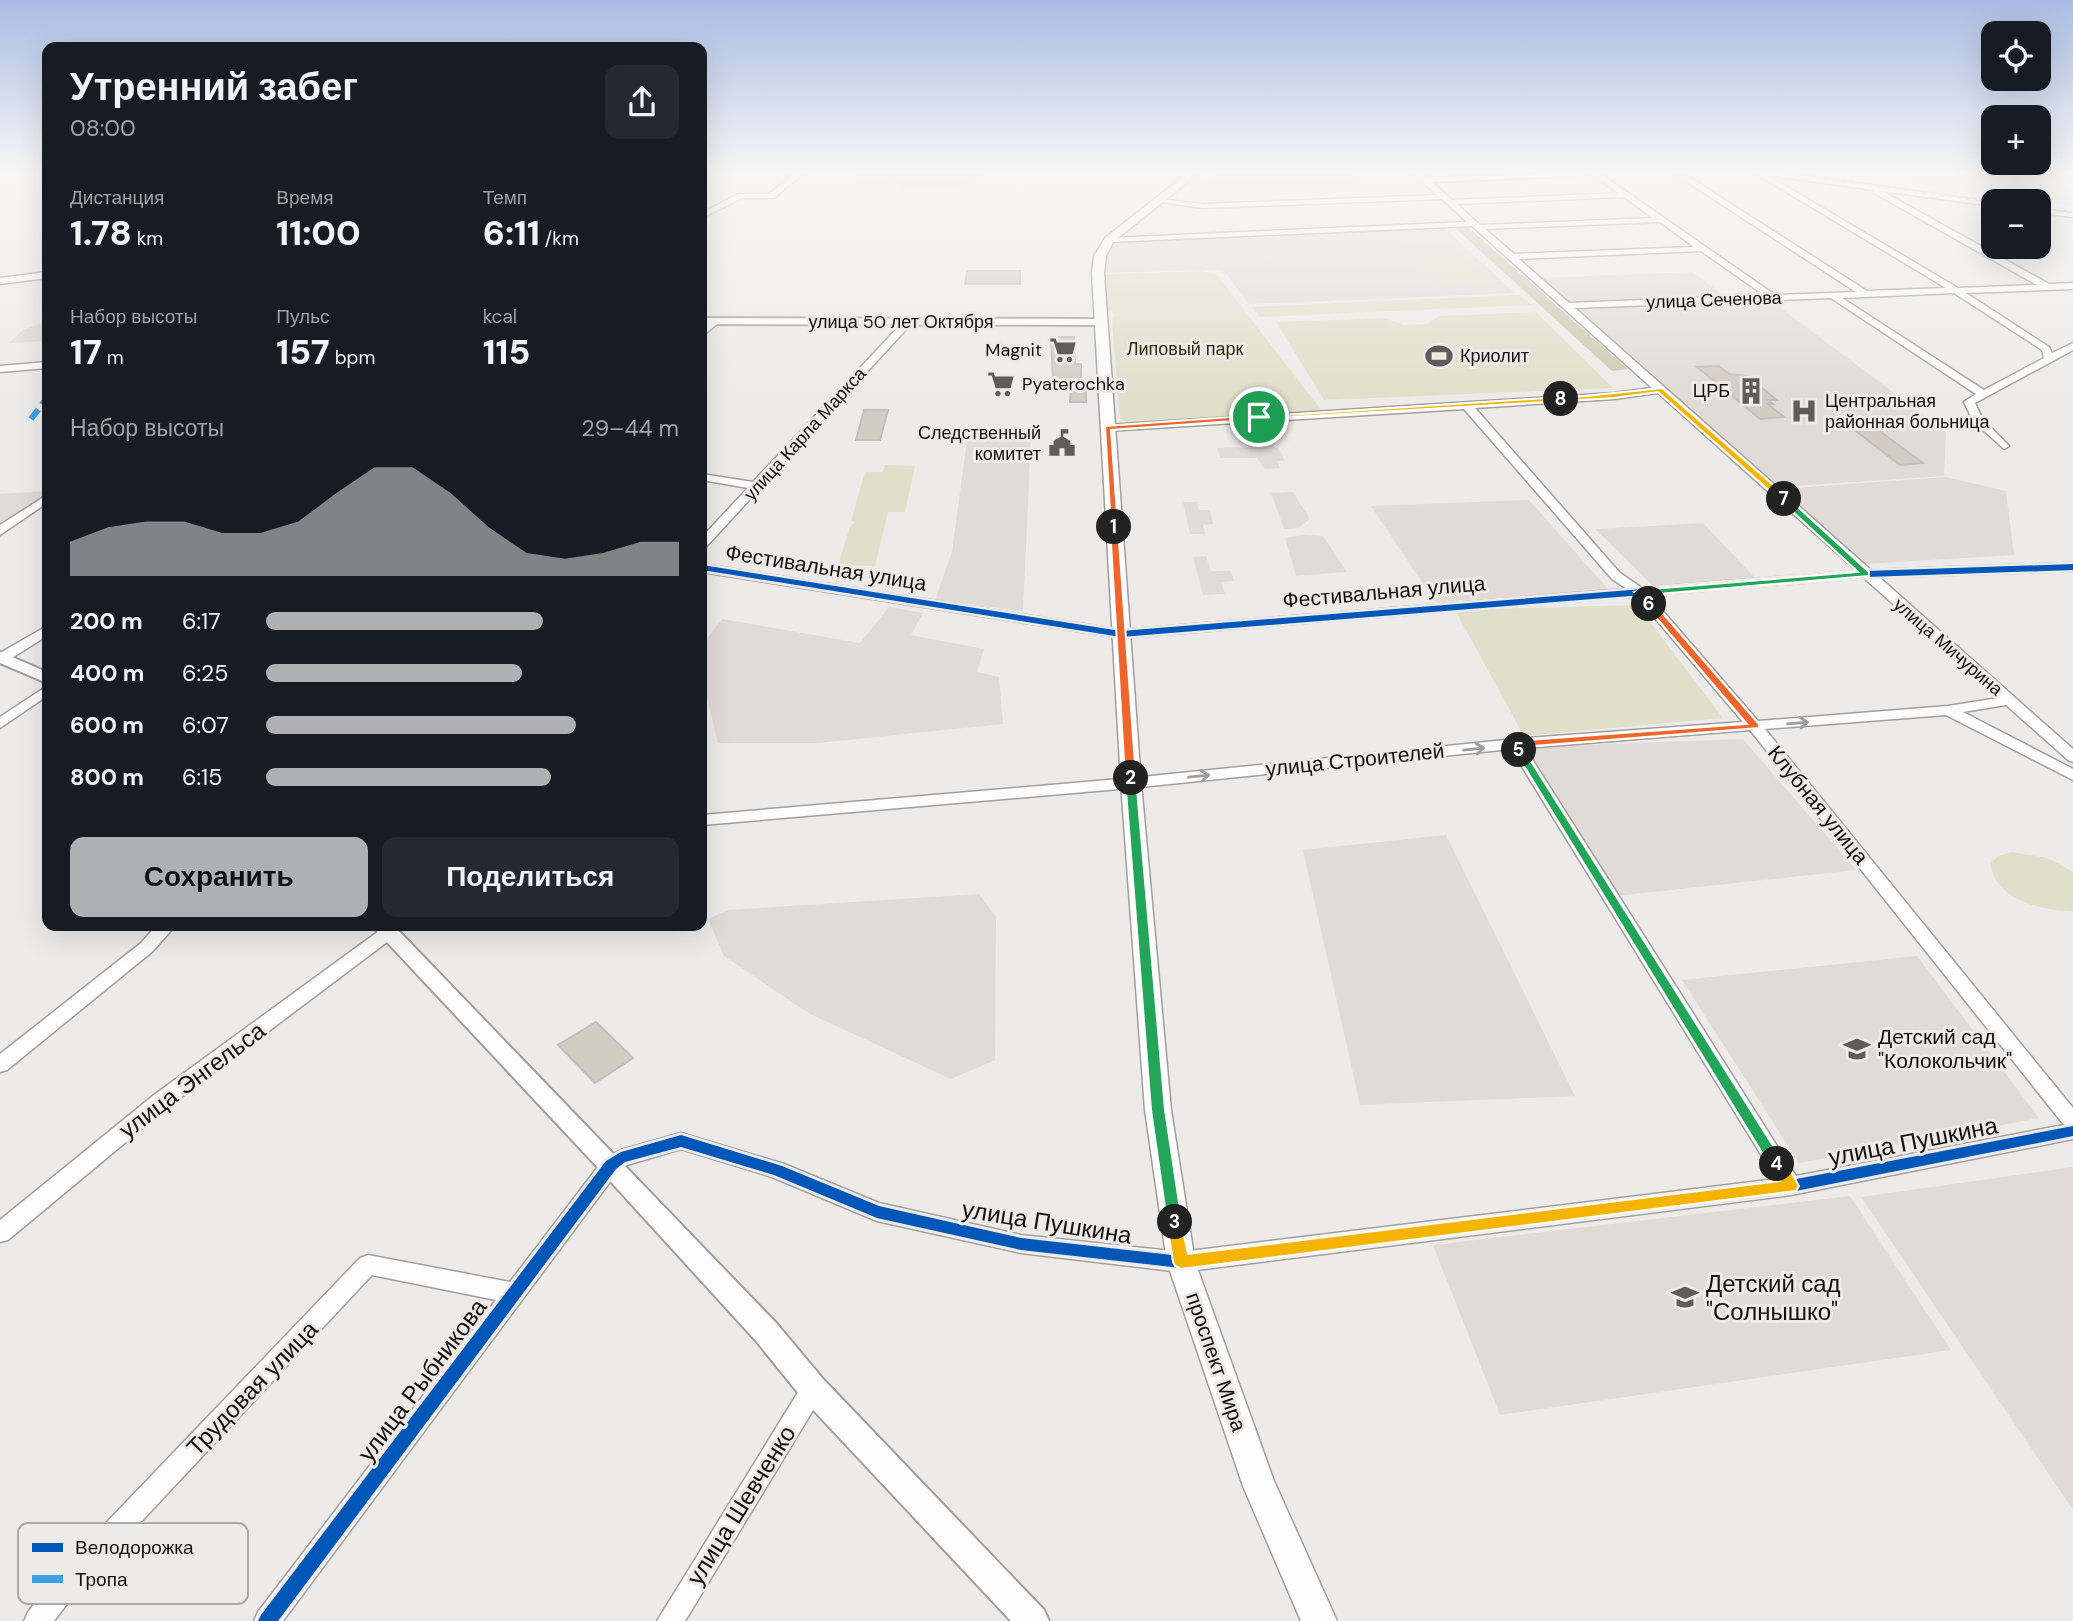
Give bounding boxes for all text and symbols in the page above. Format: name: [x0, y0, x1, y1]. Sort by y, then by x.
map controls: [1981, 21, 2051, 259]
button: locate: [1981, 21, 2051, 91]
text: Утренний забег: [70, 62, 358, 112]
button: share: [605, 65, 679, 139]
button: +: [1981, 105, 2051, 175]
text: 08:00: [70, 113, 136, 143]
text: Дистанция: [70, 185, 164, 210]
text: Время: [276, 185, 334, 210]
text: Темп: [483, 185, 527, 210]
button: −: [1981, 189, 2051, 259]
text: 1.78: [70, 210, 132, 256]
text: 11:00: [276, 210, 361, 256]
text: 6:11: [483, 210, 540, 256]
text: km: [132, 226, 163, 251]
text: /km: [540, 226, 579, 251]
street label: улица Сеченова: [1646, 286, 1783, 314]
text: Набор высоты: [70, 304, 197, 329]
text: Пульс: [276, 304, 330, 329]
text: kcal: [483, 304, 517, 329]
street label: улица 50 лет Октября: [808, 310, 994, 334]
text: 17: [70, 329, 102, 375]
text: 157: [276, 329, 330, 375]
text: 115: [483, 329, 530, 375]
supermarket icon: Magnit: [1048, 335, 1078, 365]
park label: Липовый парк: [1127, 337, 1243, 361]
place label: Magnit: [985, 338, 1042, 362]
sports icon: Криолит: [1424, 341, 1454, 371]
place label: Криолит: [1460, 344, 1529, 368]
text: m: [102, 345, 124, 370]
text: bpm: [330, 345, 375, 370]
street label: улица Карла Маркса: [739, 361, 872, 506]
supermarket icon: Pyaterochka: [986, 369, 1016, 399]
place label: Pyaterochka: [1022, 372, 1125, 396]
building icon: ЦРБ: [1736, 376, 1766, 406]
place label: ЦРБ: [1693, 379, 1730, 403]
pin: 8: [1544, 382, 1578, 416]
text: 8: [1554, 386, 1567, 411]
pin: [1229, 387, 1289, 447]
place label: Центральная районная больница: [1825, 389, 1991, 434]
hospital icon: Центральная районная больница: [1789, 396, 1819, 426]
icon: arrive: [1240, 398, 1278, 436]
text: Набор высоты: [70, 413, 224, 443]
text: 29–44 m: [582, 413, 679, 443]
place label: Следственный комитет: [918, 421, 1041, 466]
public building icon: Следственный комитет: [1047, 428, 1077, 458]
pin: 7: [1766, 482, 1802, 516]
text: 7: [1778, 486, 1789, 511]
pin: 1: [1096, 510, 1132, 544]
text: 1: [1110, 514, 1117, 539]
street label: Фестивальная улица: [723, 538, 929, 598]
street label: Фестивальная улица: [1282, 569, 1487, 615]
pin: 6: [1632, 586, 1666, 622]
text: 6: [1642, 591, 1655, 616]
street label: улица Мичурина: [1888, 593, 2009, 702]
text: 200 m: [70, 606, 143, 636]
text: 6:17: [182, 606, 221, 636]
text: 400 m: [70, 658, 144, 688]
text: 6:25: [182, 658, 228, 688]
text: 600 m: [70, 710, 144, 740]
text: 6:07: [182, 710, 229, 740]
one-way arrow: [1787, 716, 1809, 729]
pin: 5: [1502, 732, 1536, 768]
street label: улица Строителей: [1264, 737, 1446, 783]
text: 5: [1513, 737, 1524, 762]
street label: Клубная улица: [1761, 740, 1875, 870]
one-way arrow: [1462, 742, 1485, 755]
pin: 2: [1114, 760, 1148, 796]
text: 800 m: [70, 762, 144, 792]
text: 6:15: [182, 762, 222, 792]
text: 2: [1125, 765, 1136, 790]
one-way arrow: [1187, 769, 1210, 782]
button: Сохранить: [70, 837, 368, 917]
button: Поделиться: [382, 837, 679, 917]
street label: улица Энгельса: [113, 1014, 272, 1145]
place label: Детский сад "Колокольчик": [1878, 1023, 2012, 1075]
school or university icon: Детский сад "Колокольчик": [1842, 1034, 1872, 1064]
street label: улица Пушкина: [1826, 1109, 2001, 1173]
pin: 4: [1760, 1146, 1795, 1182]
text: 4: [1770, 1151, 1783, 1176]
street label: улица Пушкина: [960, 1193, 1135, 1251]
pin: 3: [1158, 1204, 1192, 1240]
text: 3: [1169, 1209, 1180, 1234]
place label: Детский сад "Солнышко": [1706, 1268, 1841, 1327]
school or university icon: Детский сад "Солнышко": [1670, 1282, 1700, 1312]
street label: проспект Мира: [1179, 1289, 1253, 1436]
street label: улица Рыбникова: [351, 1292, 494, 1468]
street label: Трудовая улица: [180, 1313, 325, 1462]
street label: улица Шевченко: [679, 1419, 803, 1591]
legend: [18, 1523, 248, 1604]
text: Велодорожка: [75, 1535, 194, 1560]
text: Тропа: [75, 1567, 128, 1592]

